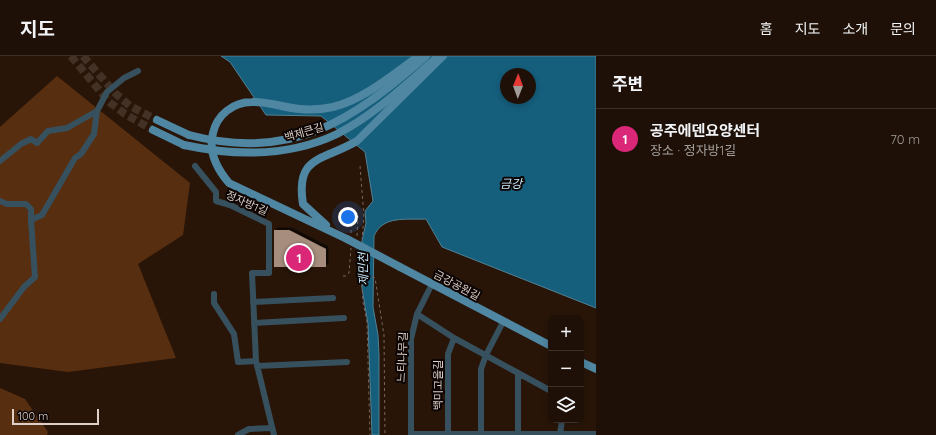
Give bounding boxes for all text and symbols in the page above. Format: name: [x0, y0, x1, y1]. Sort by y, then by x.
text: 지도: [20, 17, 55, 41]
text: 홈: [760, 20, 773, 38]
text: 지도: [795, 20, 820, 38]
text: 소개: [842, 20, 868, 38]
text: 문의: [890, 20, 916, 38]
north arrow: [500, 68, 536, 104]
text: 주변: [612, 73, 643, 94]
street label: 백제큰길: [283, 120, 325, 144]
text: 공주에덴요양센터: [650, 121, 760, 140]
text: 1: [622, 131, 628, 147]
text: 70 m: [890, 131, 920, 147]
text: 장소 · 정자방1길: [650, 142, 736, 158]
water label: 금강: [500, 176, 524, 191]
street label: 정자방1길: [224, 188, 270, 218]
your location: [338, 207, 358, 227]
pin: 1: [286, 243, 312, 273]
water label: 제민천: [355, 250, 371, 286]
street label: 금강공원길: [431, 267, 483, 303]
map controls: [548, 315, 584, 423]
button: +: [548, 315, 584, 351]
street label: 느티나무길: [394, 331, 410, 383]
button: −: [548, 351, 584, 387]
street label: 백미고을길: [431, 360, 445, 410]
button: layers: [548, 387, 584, 423]
scale bar: [12, 407, 99, 426]
text: 100 m: [18, 409, 48, 423]

